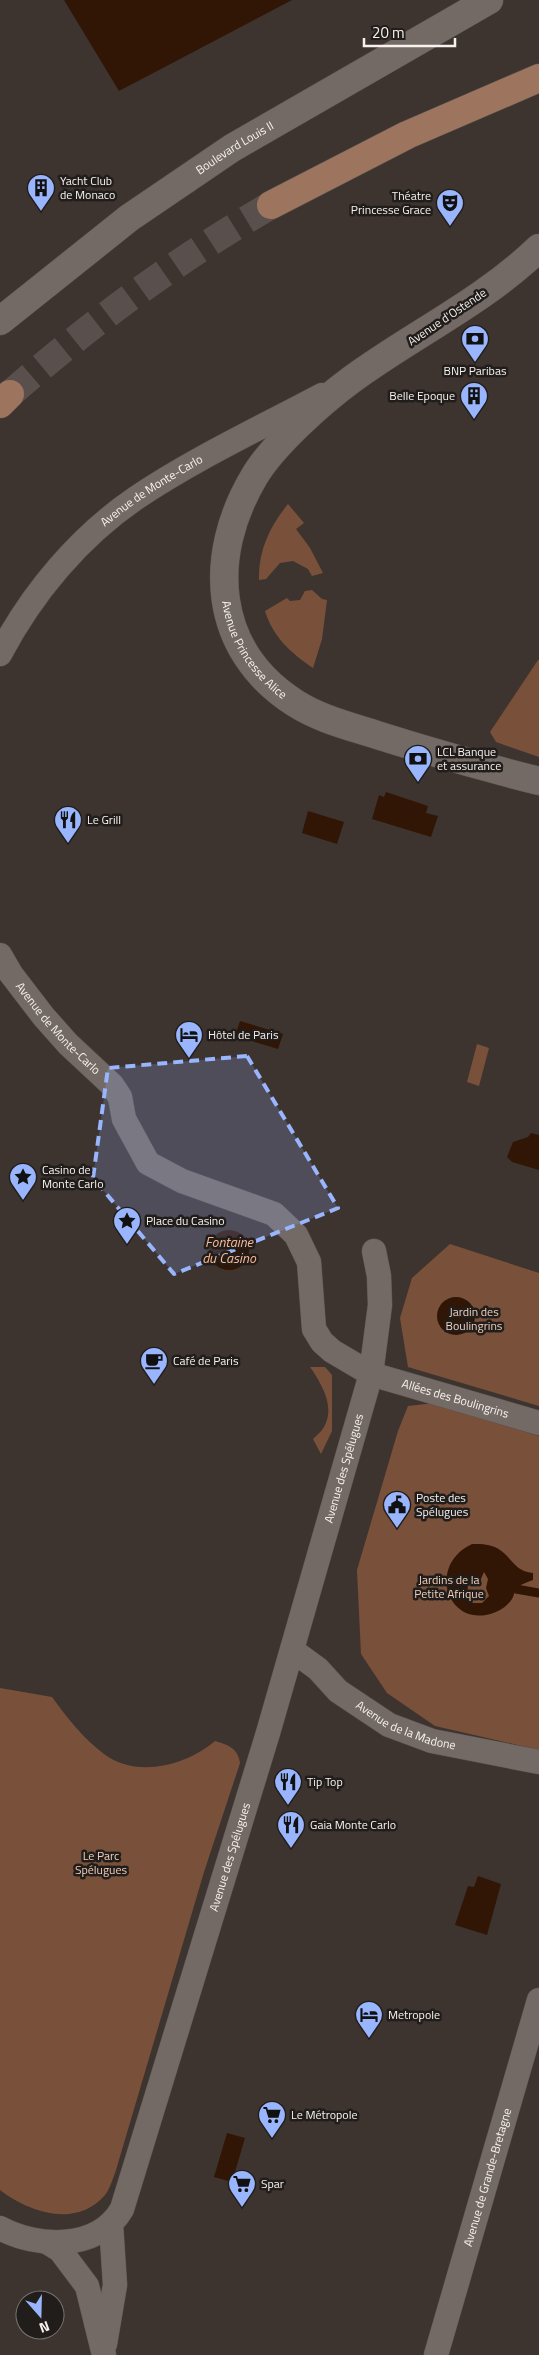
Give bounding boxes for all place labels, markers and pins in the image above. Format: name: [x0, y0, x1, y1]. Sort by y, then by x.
place label: Yacht Club de Monaco: [60, 171, 115, 204]
building icon: Yacht Club de Monaco: [26, 173, 56, 212]
place label: Théatre Princesse Grace: [351, 186, 431, 219]
theatre icon: Théatre Princesse Grace: [435, 188, 465, 227]
bank icon: BNP Paribas: [460, 324, 490, 363]
place label: BNP Paribas: [443, 361, 507, 380]
building icon: Belle Epoque: [459, 381, 489, 420]
place label: Belle Epoque: [389, 386, 455, 405]
place label: LCL Banque et assurance: [437, 742, 501, 775]
bank icon: LCL Banque et assurance: [403, 744, 433, 783]
restaurant icon: Le Grill: [53, 805, 83, 844]
place label: Le Grill: [87, 810, 121, 829]
hotel icon: Hôtel de Paris: [174, 1020, 204, 1059]
place label: Hôtel de Paris: [208, 1025, 279, 1044]
place label: Casino de Monte Carlo: [42, 1160, 103, 1193]
place icon: Casino de Monte Carlo: [8, 1162, 38, 1201]
place icon: Place du Casino: [112, 1206, 142, 1245]
place label: Place du Casino: [146, 1211, 225, 1230]
cafe icon: Café de Paris: [139, 1346, 169, 1385]
place label: Café de Paris: [173, 1351, 239, 1370]
place label: Poste des Spélugues: [416, 1488, 469, 1521]
public building icon: Poste des Spélugues: [382, 1490, 412, 1529]
restaurant icon: Tip Top: [273, 1767, 303, 1806]
place label: Tip Top: [307, 1772, 343, 1791]
restaurant icon: Gaia Monte Carlo: [276, 1810, 306, 1849]
place label: Gaia Monte Carlo: [310, 1815, 396, 1834]
hotel icon: Metropole: [354, 2000, 384, 2039]
place label: Metropole: [388, 2005, 440, 2024]
supermarket icon: Le Métropole: [257, 2100, 287, 2139]
place label: Le Métropole: [291, 2105, 358, 2124]
supermarket icon: Spar: [227, 2169, 257, 2208]
place label: Spar: [261, 2174, 284, 2193]

